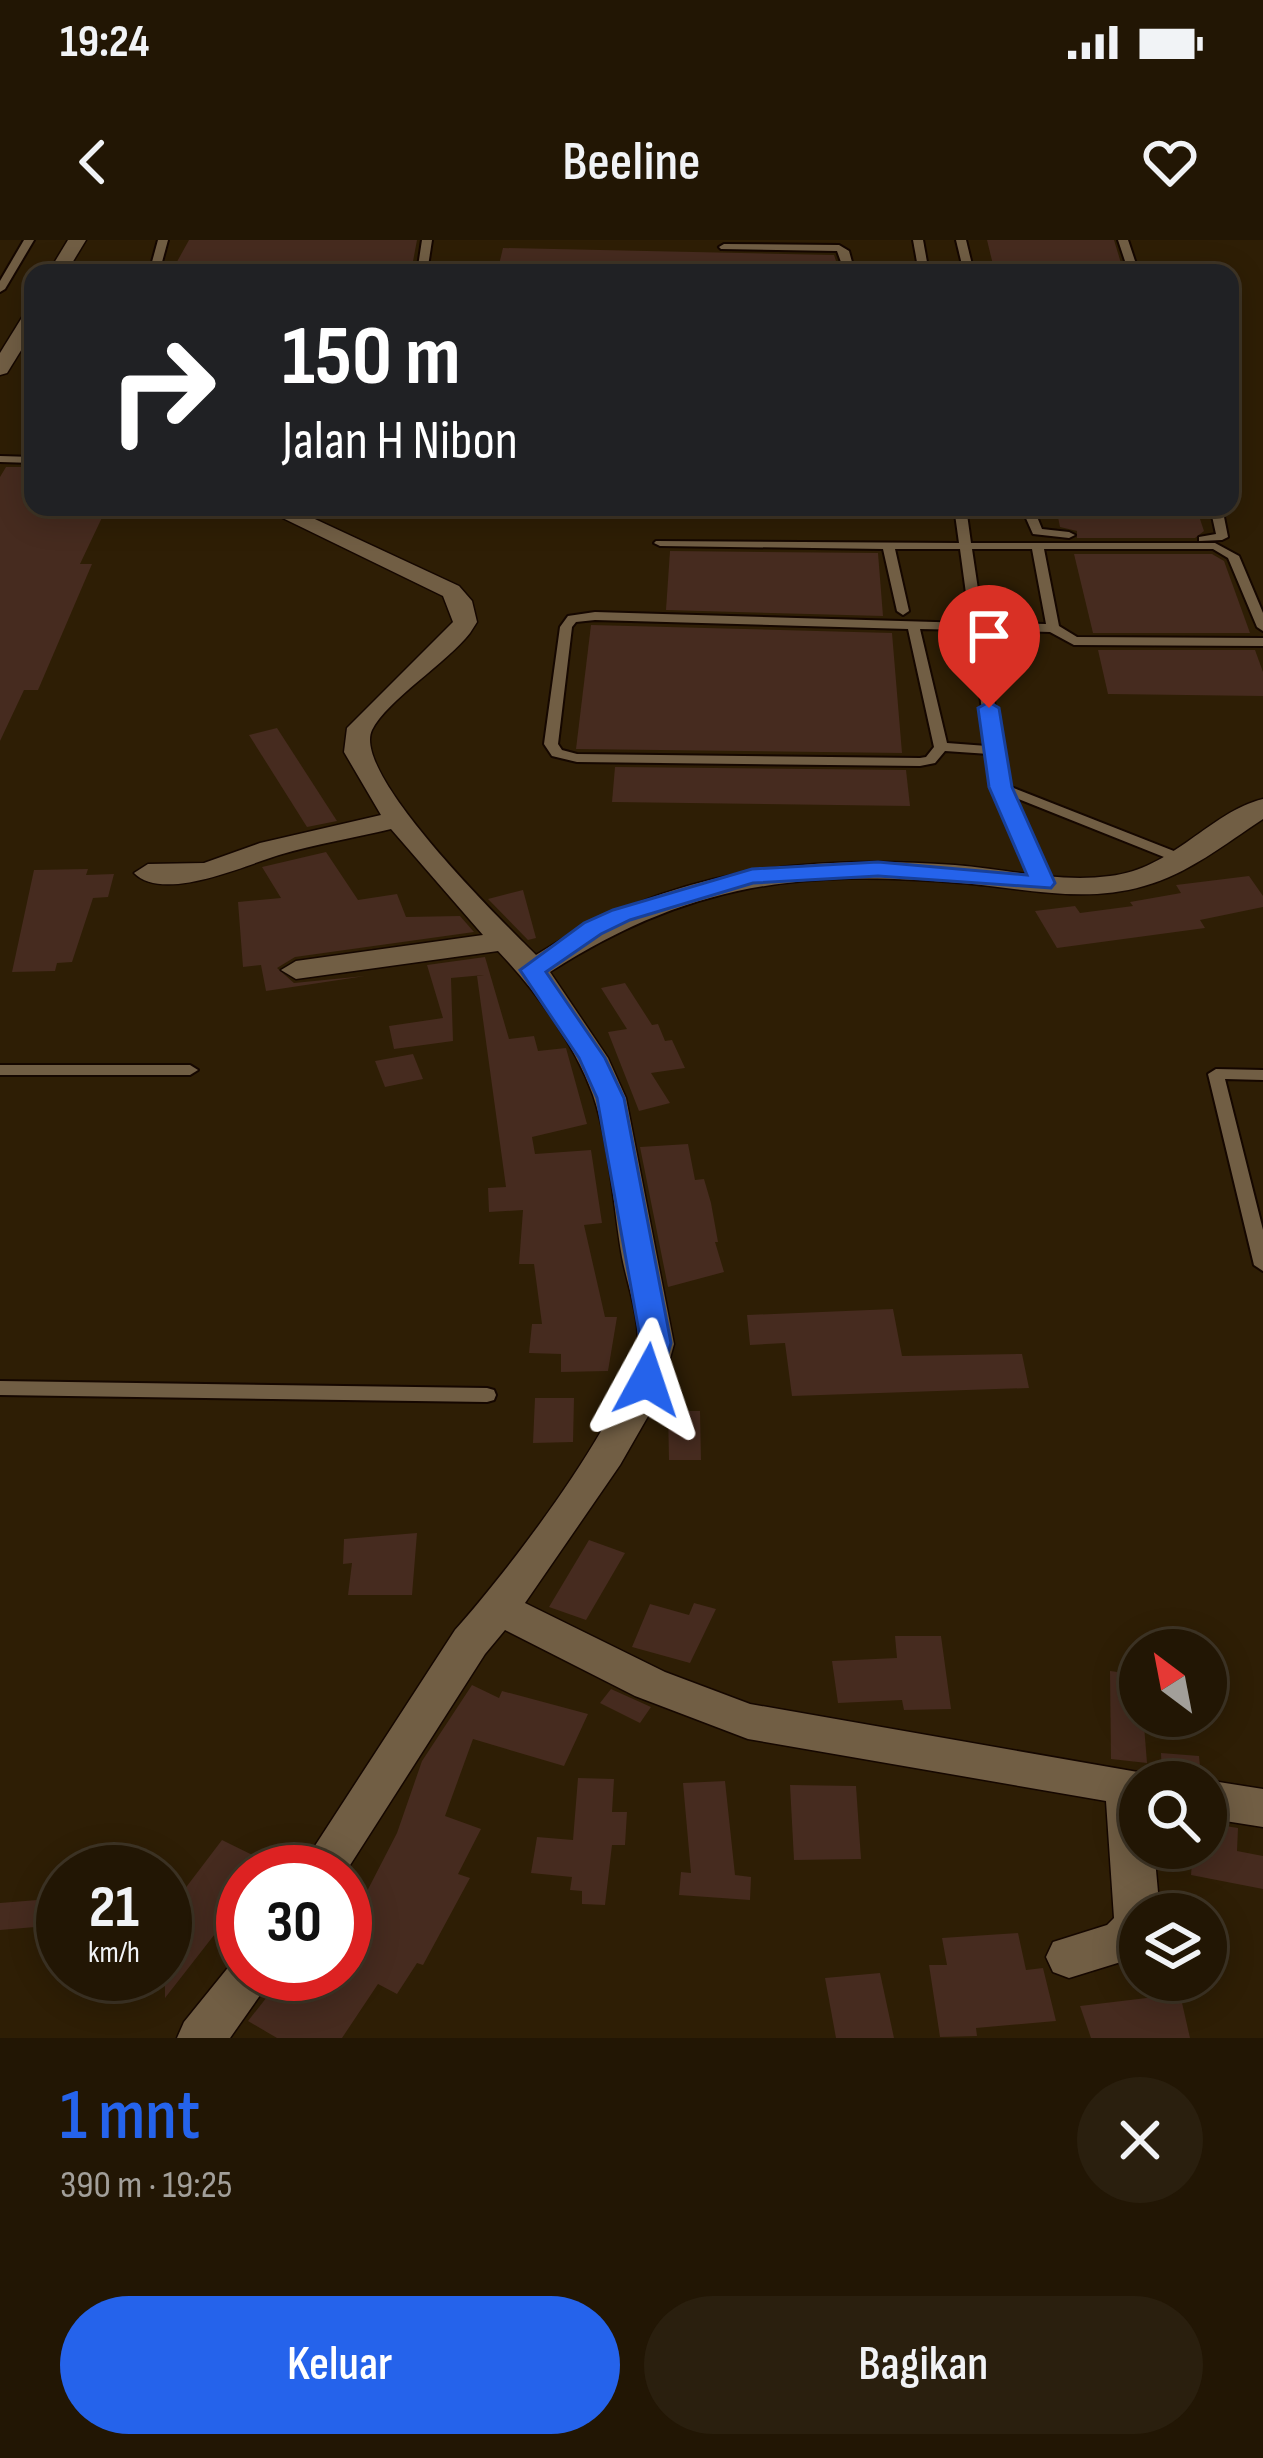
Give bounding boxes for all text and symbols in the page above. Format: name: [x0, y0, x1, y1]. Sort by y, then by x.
text: 19:24: [60, 15, 149, 70]
icon: back: [60, 129, 126, 195]
icon: heart: [1137, 129, 1203, 195]
text: Beeline: [562, 130, 701, 195]
text: 150 m: [282, 307, 461, 408]
icon: right: [84, 312, 240, 468]
text: Jalan H Nibon: [282, 409, 518, 474]
pin: [938, 585, 1040, 708]
icon: arrive: [956, 603, 1022, 669]
position arrow: [584, 1317, 710, 1443]
north arrow: [1119, 1629, 1227, 1737]
map controls: [1119, 1629, 1227, 2001]
button: search: [1119, 1761, 1227, 1869]
speed limit sign: 30: [216, 1845, 372, 2001]
text: 21: [89, 1872, 139, 1944]
button: layers: [1119, 1893, 1227, 2001]
text: km/h: [88, 1935, 140, 1971]
text: 1 mnt: [60, 2073, 200, 2160]
button: close: [1077, 2077, 1203, 2203]
text: 390 m · 19:25: [60, 2162, 232, 2209]
button: Keluar: [60, 2296, 620, 2434]
button: Bagikan: [644, 2296, 1203, 2434]

